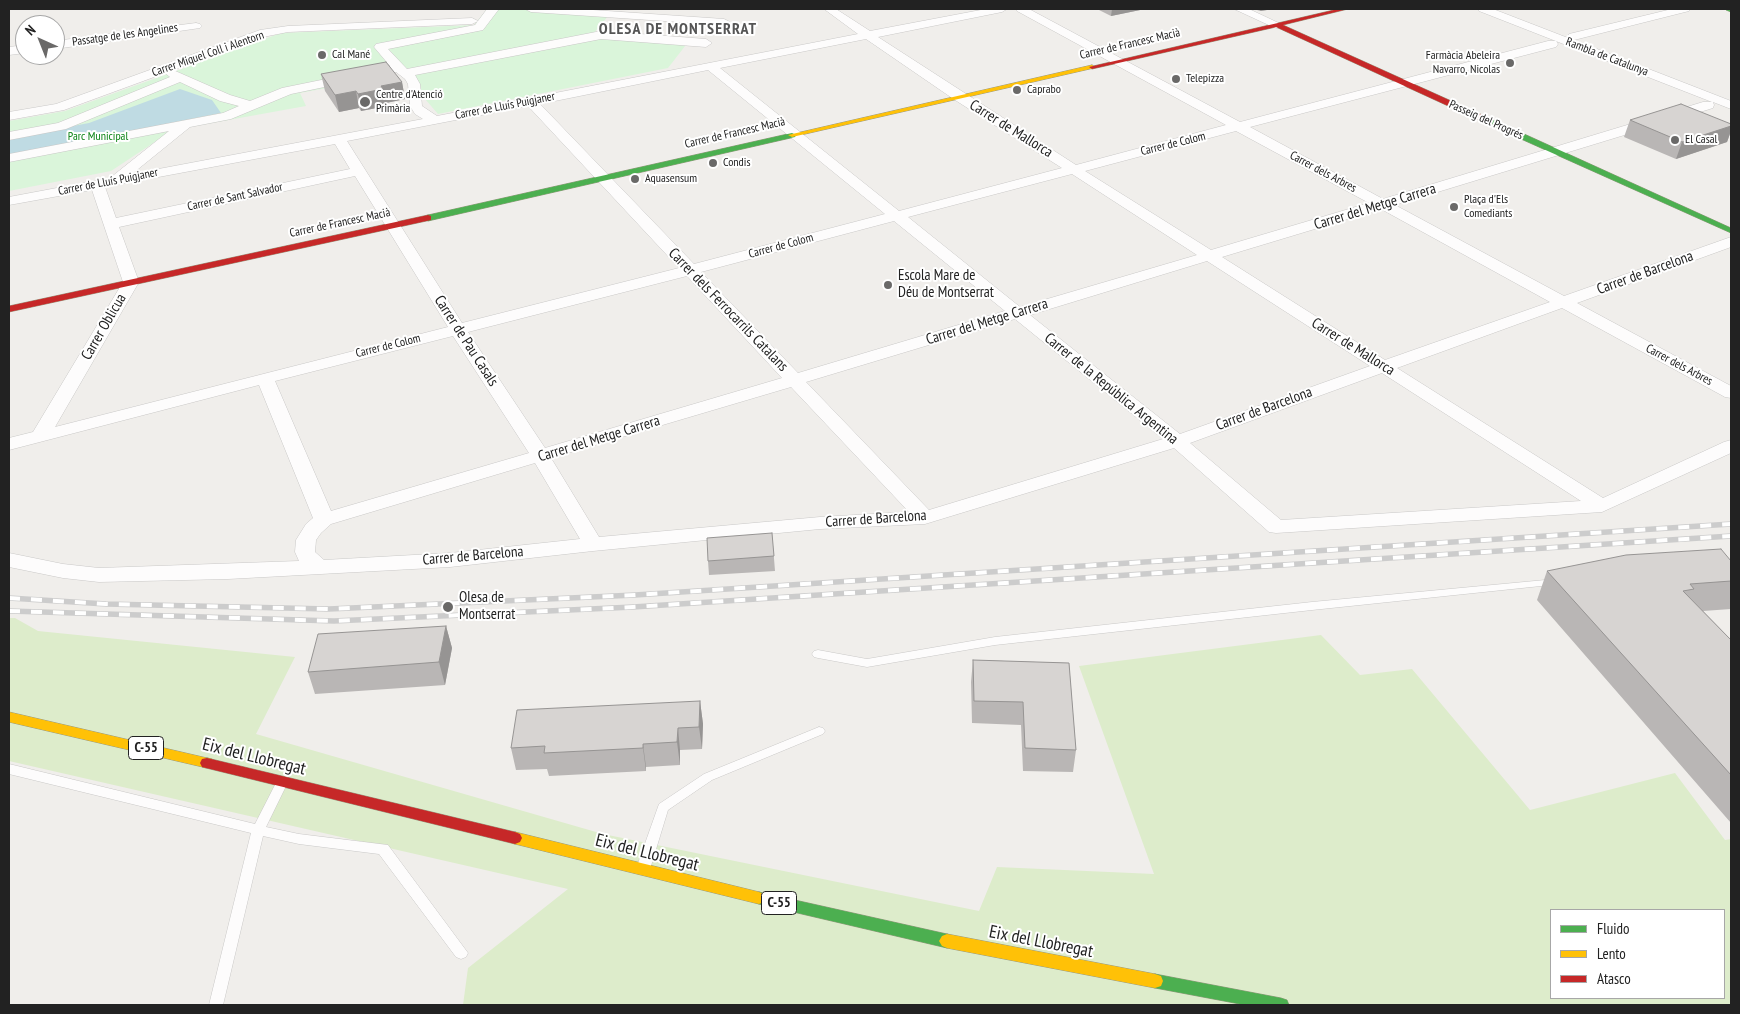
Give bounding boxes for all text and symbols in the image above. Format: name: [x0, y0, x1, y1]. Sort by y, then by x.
north arrow: [15, 15, 65, 65]
district label: OLESA DE MONTSERRAT: [596, 19, 760, 39]
street label: Passatge de les Angelines: [71, 20, 179, 50]
text: N: [21, 21, 39, 39]
street label: Carrer de Francesc Macià: [1078, 25, 1182, 63]
street label: Carrer Miquel Coll i Alentorn: [150, 28, 266, 80]
street label: Rambla de Catalunya: [1564, 35, 1650, 79]
place label: Cal Mané: [332, 48, 370, 62]
marker: Cal Mané: [316, 49, 328, 61]
place label: Farmàcia Abeleira Navarro, Nicolas: [1426, 49, 1500, 77]
marker: Farmàcia Abeleira Navarro, Nicolas: [1504, 57, 1516, 69]
place label: Telepizza: [1186, 72, 1224, 86]
marker: Telepizza: [1170, 73, 1182, 85]
place label: Caprabo: [1027, 83, 1061, 97]
marker: Caprabo: [1011, 84, 1023, 96]
place label: Centre d'Atenció Primària: [376, 88, 443, 116]
street label: Carrer de Lluís Puigjaner: [454, 89, 556, 123]
marker: Centre d'Atenció Primària: [358, 95, 372, 109]
street label: Carrer de Mallorca: [966, 96, 1056, 162]
street label: Passeig del Progrés: [1447, 97, 1525, 143]
street label: Carrer de Francesc Macià: [683, 114, 787, 152]
street label: Carrer de Colom: [1139, 129, 1207, 159]
park label: Parc Municipal: [68, 130, 128, 144]
place label: El Casal: [1685, 133, 1717, 147]
marker: El Casal: [1669, 134, 1681, 146]
street label: Carrer dels Arbres: [1287, 148, 1359, 196]
place label: Condis: [723, 156, 750, 170]
marker: Condis: [707, 157, 719, 169]
street label: Carrer de Lluís Puigjaner: [57, 165, 159, 199]
place label: Aquasensum: [645, 172, 697, 186]
marker: Aquasensum: [629, 173, 641, 185]
street label: Carrer de Sant Salvador: [186, 180, 284, 214]
street label: Carrer del Metge Carrera: [1312, 180, 1438, 234]
place label: Plaça d'Els Comediants: [1464, 193, 1512, 221]
marker: Plaça d'Els Comediants: [1448, 201, 1460, 213]
street label: Carrer de Francesc Macià: [288, 205, 392, 241]
street label: Carrer de Colom: [747, 230, 815, 262]
street label: Carrer dels Ferrocarrils Catalans: [664, 245, 792, 375]
street label: Carrer de Barcelona: [1594, 247, 1696, 299]
place label: Escola Mare de Déu de Montserrat: [898, 267, 994, 302]
marker: Escola Mare de Déu de Montserrat: [882, 279, 894, 291]
street label: Carrer Oblicua: [78, 291, 130, 363]
street label: Carrer de Pau Casals: [430, 292, 502, 390]
street label: Carrer del Metge Carrera: [924, 295, 1050, 349]
street label: Carrer de Mallorca: [1308, 314, 1398, 380]
street label: Carrer de la República Argentina: [1040, 329, 1182, 449]
street label: Carrer de Colom: [354, 331, 422, 361]
street label: Carrer dels Arbres: [1643, 341, 1715, 389]
street label: Carrer de Barcelona: [1213, 383, 1315, 435]
street label: Carrer del Metge Carrera: [536, 412, 662, 466]
street label: Carrer de Barcelona: [825, 506, 927, 532]
street label: Carrer de Barcelona: [422, 543, 524, 569]
place label: Olesa de Montserrat: [459, 589, 515, 624]
marker: Olesa de Montserrat: [441, 600, 455, 614]
street label: Eix del Llobregat: [200, 734, 308, 780]
road number: C-55: [128, 736, 164, 760]
street label: Eix del Llobregat: [593, 830, 701, 876]
road number: C-55: [762, 891, 796, 914]
legend: [1550, 909, 1725, 999]
text: Fluido: [1597, 919, 1629, 938]
street label: Eix del Llobregat: [987, 921, 1095, 963]
text: Lento: [1597, 944, 1626, 963]
text: Atasco: [1597, 969, 1631, 988]

